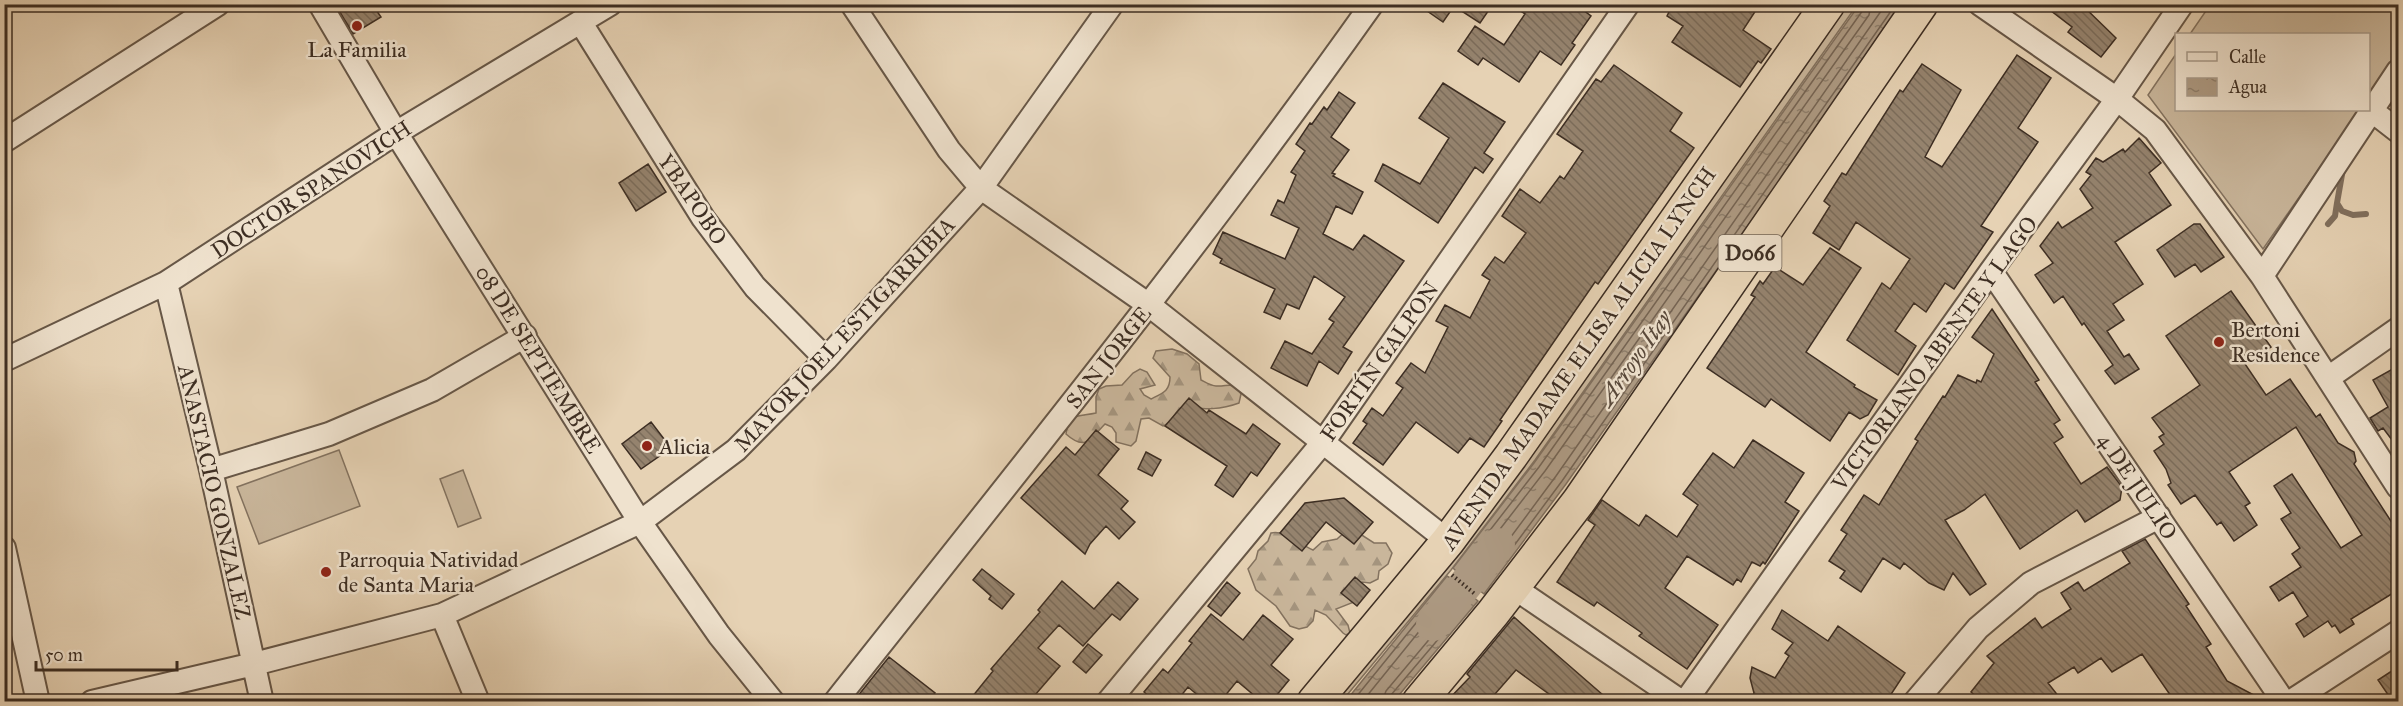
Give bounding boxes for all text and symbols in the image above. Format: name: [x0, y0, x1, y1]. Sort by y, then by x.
marker: La Familia: [350, 19, 364, 33]
legend: [2175, 33, 2370, 111]
place label: La Familia: [307, 36, 407, 63]
text: Calle: [2229, 46, 2266, 68]
text: Agua: [2228, 76, 2267, 99]
street label: DOCTOR SPANOVICH: [206, 114, 417, 264]
street label: YBAPOBO: [652, 149, 733, 250]
street label: AVENIDA MADAME ELISA ALICIA LYNCH: [1434, 162, 1722, 556]
street label: MAYOR JOEL ESTIGARRIBIA: [728, 211, 961, 457]
street label: VICTORIANO ABENTE Y LAGO: [1825, 211, 2043, 497]
road number: D066: [1718, 235, 1782, 271]
street label: 08 DE SEPTIEMBRE: [470, 260, 608, 459]
street label: FORTÍN GALPON: [1314, 276, 1445, 446]
street label: SAN JORGE: [1060, 300, 1157, 414]
water label: Arroyo Itay: [1590, 304, 1679, 414]
place label: Bertoni Residence: [2231, 316, 2320, 368]
marker: Bertoni Residence: [2212, 335, 2226, 349]
street label: ANASTACIO GONZALEZ: [172, 361, 257, 623]
street label: 4 DE JULIO: [2092, 428, 2183, 545]
place label: Alicia: [658, 433, 711, 460]
marker: Alicia: [640, 439, 654, 453]
place label: Parroquia Natividad de Santa Maria: [338, 546, 518, 598]
marker: Parroquia Natividad de Santa Maria: [319, 565, 333, 579]
scale bar: [36, 634, 177, 672]
text: 50 m: [45, 644, 83, 666]

